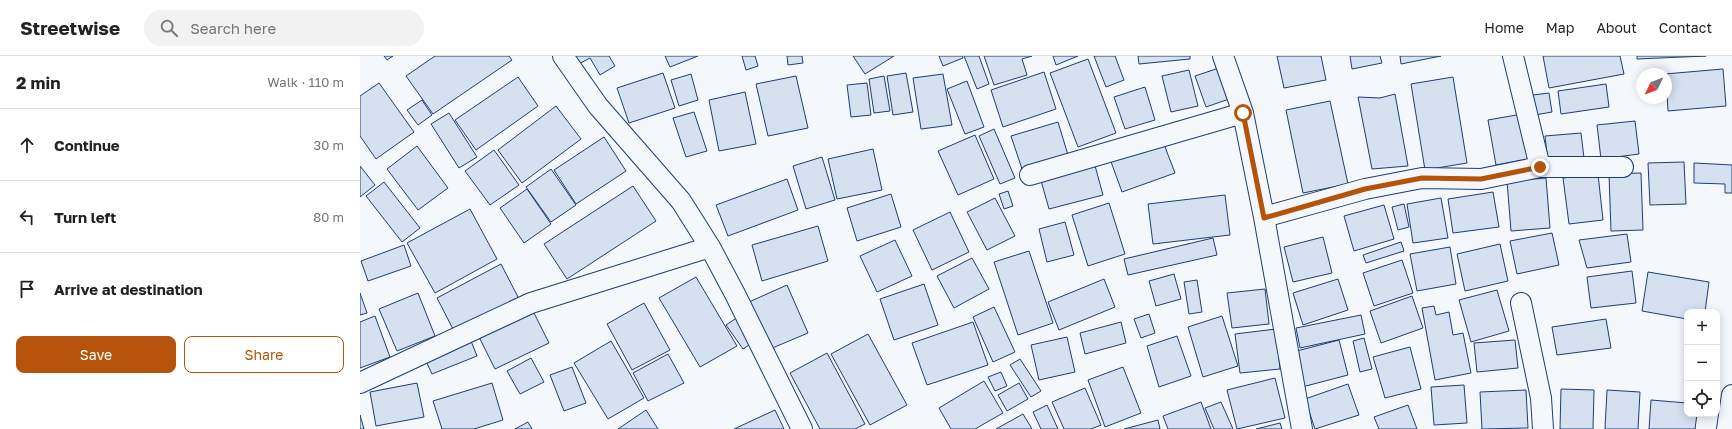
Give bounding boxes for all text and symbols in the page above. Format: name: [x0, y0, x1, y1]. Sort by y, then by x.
search box: [144, 10, 424, 46]
text: Streetwise: [20, 16, 120, 39]
icon: search: [158, 17, 180, 39]
text: Search here: [190, 19, 276, 37]
text: Home: [1484, 19, 1524, 36]
text: Map: [1546, 19, 1574, 36]
text: About: [1596, 19, 1637, 36]
text: Contact: [1659, 19, 1712, 36]
north arrow: [1636, 68, 1672, 104]
text: 2 min: [16, 72, 60, 93]
text: Walk · 110 m: [267, 74, 344, 90]
route start: [1234, 104, 1252, 122]
icon: ahead: [16, 134, 38, 156]
text: Continue: [54, 136, 120, 154]
text: 30 m: [314, 137, 344, 153]
route end: [1531, 158, 1549, 176]
icon: left: [16, 206, 38, 228]
text: Turn left: [54, 208, 116, 226]
text: 80 m: [313, 209, 344, 225]
icon: arrive: [16, 278, 38, 300]
text: Arrive at destination: [54, 280, 203, 298]
map controls: [1684, 309, 1720, 417]
button: +: [1684, 309, 1720, 345]
button: Save: [16, 336, 176, 373]
button: Share: [184, 336, 344, 373]
button: −: [1684, 345, 1720, 381]
button: locate: [1684, 381, 1720, 417]

